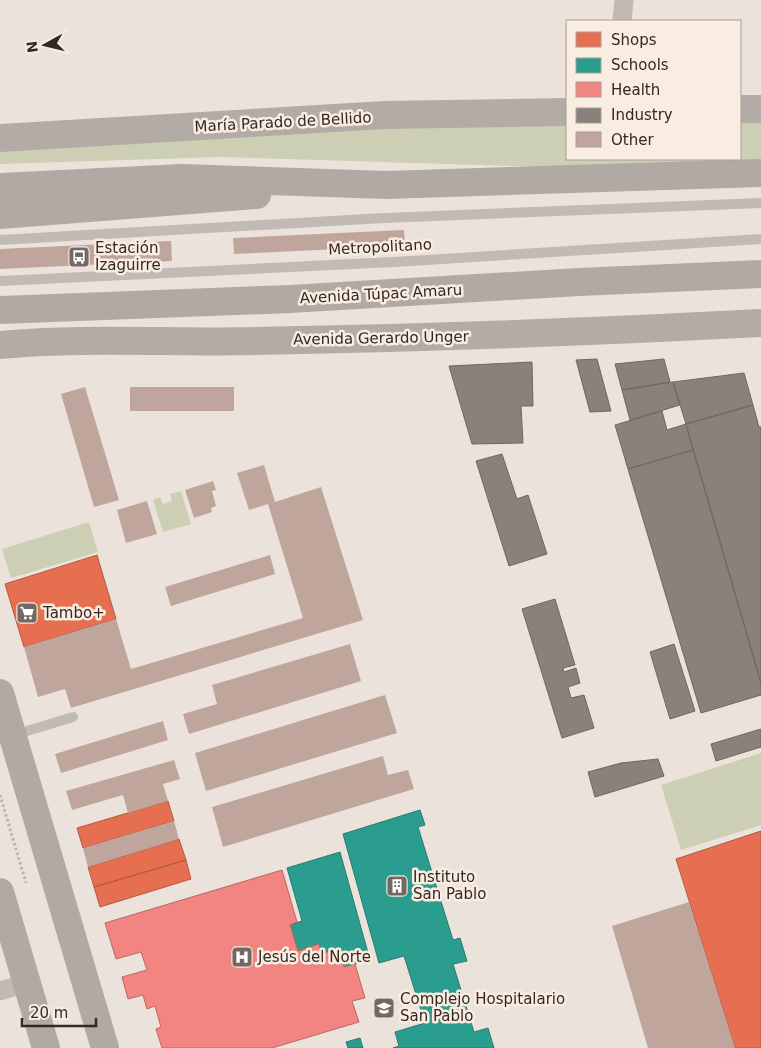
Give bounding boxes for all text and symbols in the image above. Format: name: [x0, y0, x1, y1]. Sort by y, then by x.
north arrow: [20, 20, 70, 70]
legend: [566, 20, 741, 160]
text: Shops: [611, 31, 657, 49]
text: N: [23, 40, 41, 54]
text: Schools: [611, 56, 669, 74]
text: Health: [611, 81, 660, 99]
text: Industry: [611, 106, 673, 124]
street label: María Parado de Bellido: [194, 108, 372, 136]
text: Other: [611, 131, 654, 149]
street label: Metropolitano: [328, 235, 432, 259]
place label: Estación Izaguirre: [95, 239, 161, 274]
bus stop icon: Estación Izaguirre: [67, 245, 91, 269]
street label: Avenida Túpac Amaru: [299, 281, 463, 307]
street label: Avenida Gerardo Unger: [293, 327, 470, 349]
supermarket icon: Tambo+: [15, 601, 39, 625]
place label: Tambo+: [42, 604, 105, 622]
place label: Instituto San Pablo: [413, 868, 486, 903]
building icon: Instituto San Pablo: [385, 874, 409, 898]
hospital icon: Jesús del Norte: [230, 945, 254, 969]
place label: Jesús del Norte: [257, 948, 371, 966]
place label: Complejo Hospitalario San Pablo: [400, 990, 565, 1025]
scale bar: [22, 996, 96, 1028]
school or university icon: Complejo Hospitalario San Pablo: [372, 996, 396, 1020]
text: 20 m: [30, 1004, 68, 1022]

